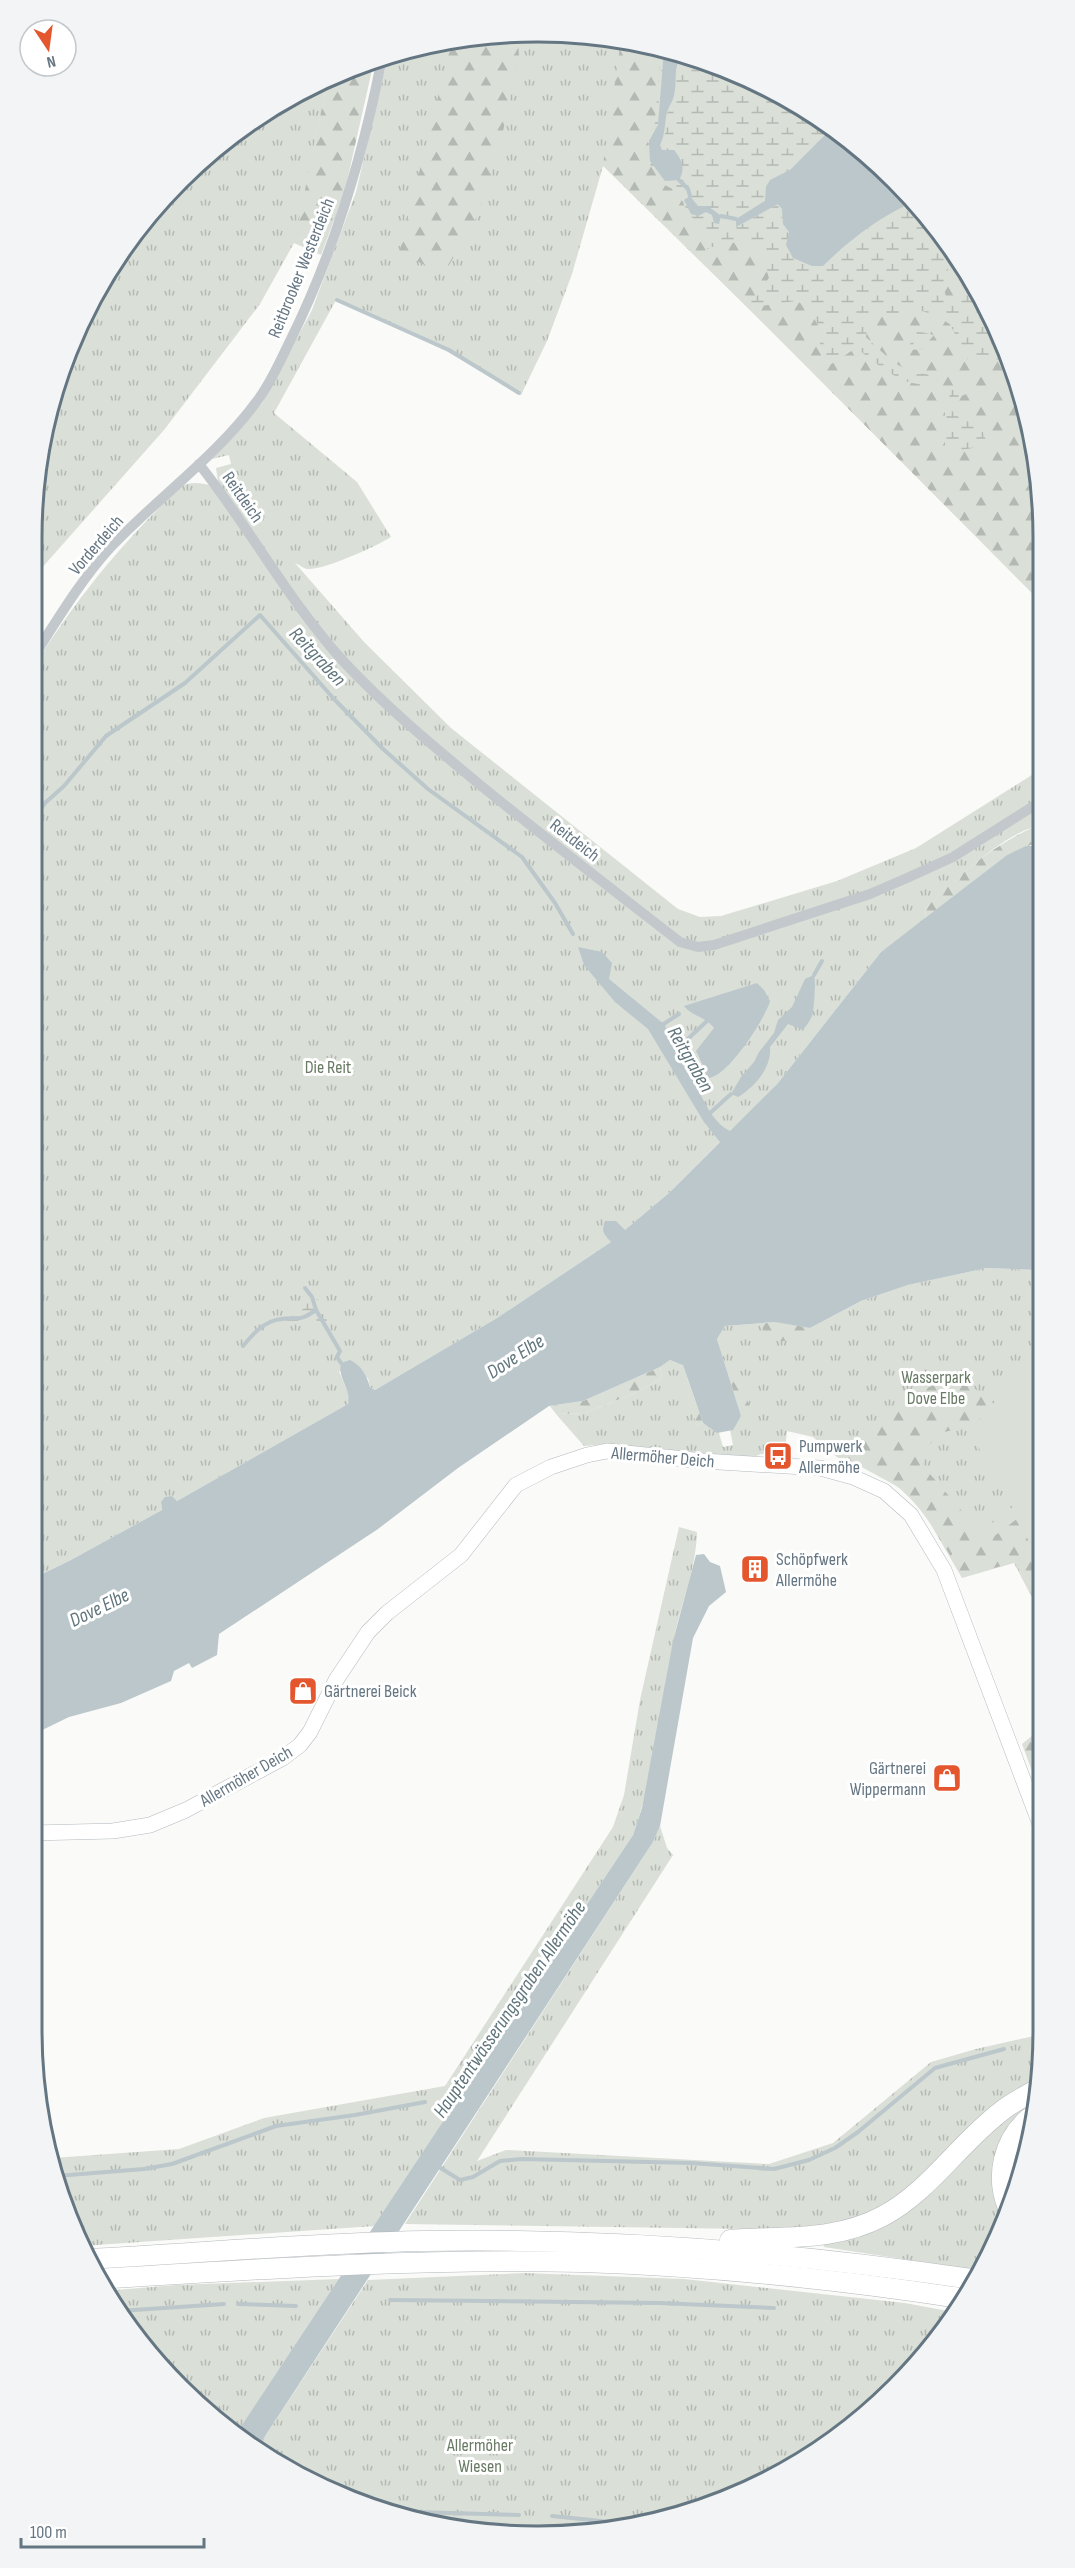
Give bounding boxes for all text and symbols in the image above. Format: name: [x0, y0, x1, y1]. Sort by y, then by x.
north arrow: [18, 18, 78, 78]
text: N: [45, 51, 57, 71]
street label: Reitbrooker Westerdeich: [264, 195, 339, 341]
street label: Reitdeich: [218, 468, 268, 527]
street label: Vorderdeich: [65, 511, 128, 580]
water label: Reitgraben: [284, 622, 351, 691]
street label: Reitdeich: [546, 815, 604, 866]
water label: Reitgraben: [662, 1022, 719, 1097]
park label: Die Reit: [305, 1057, 352, 1078]
water label: Dove Elbe: [482, 1329, 549, 1384]
park label: Wasserpark Dove Elbe: [901, 1367, 971, 1409]
place label: Pumpwerk Allermöhe: [798, 1436, 862, 1478]
bus stop icon: Pumpwerk Allermöhe: [762, 1440, 794, 1472]
street label: Allermöher Deich: [610, 1442, 715, 1472]
place label: Schöpfwerk Allermöhe: [775, 1549, 848, 1591]
building icon: Schöpfwerk Allermöhe: [739, 1553, 771, 1585]
water label: Dove Elbe: [66, 1583, 133, 1633]
shop icon: Gärtnerei Beick: [287, 1675, 319, 1707]
place label: Gärtnerei Beick: [324, 1681, 417, 1702]
street label: Allermöher Deich: [195, 1741, 296, 1812]
place label: Gärtnerei Wippermann: [850, 1758, 926, 1800]
shop icon: Gärtnerei Wippermann: [931, 1762, 963, 1794]
water label: Hauptentwässerungsgraben Allermöhe: [428, 1897, 591, 2122]
park label: Allermöher Wiesen: [446, 2435, 513, 2477]
scale bar: [21, 2511, 204, 2549]
text: 100 m: [30, 2522, 67, 2543]

